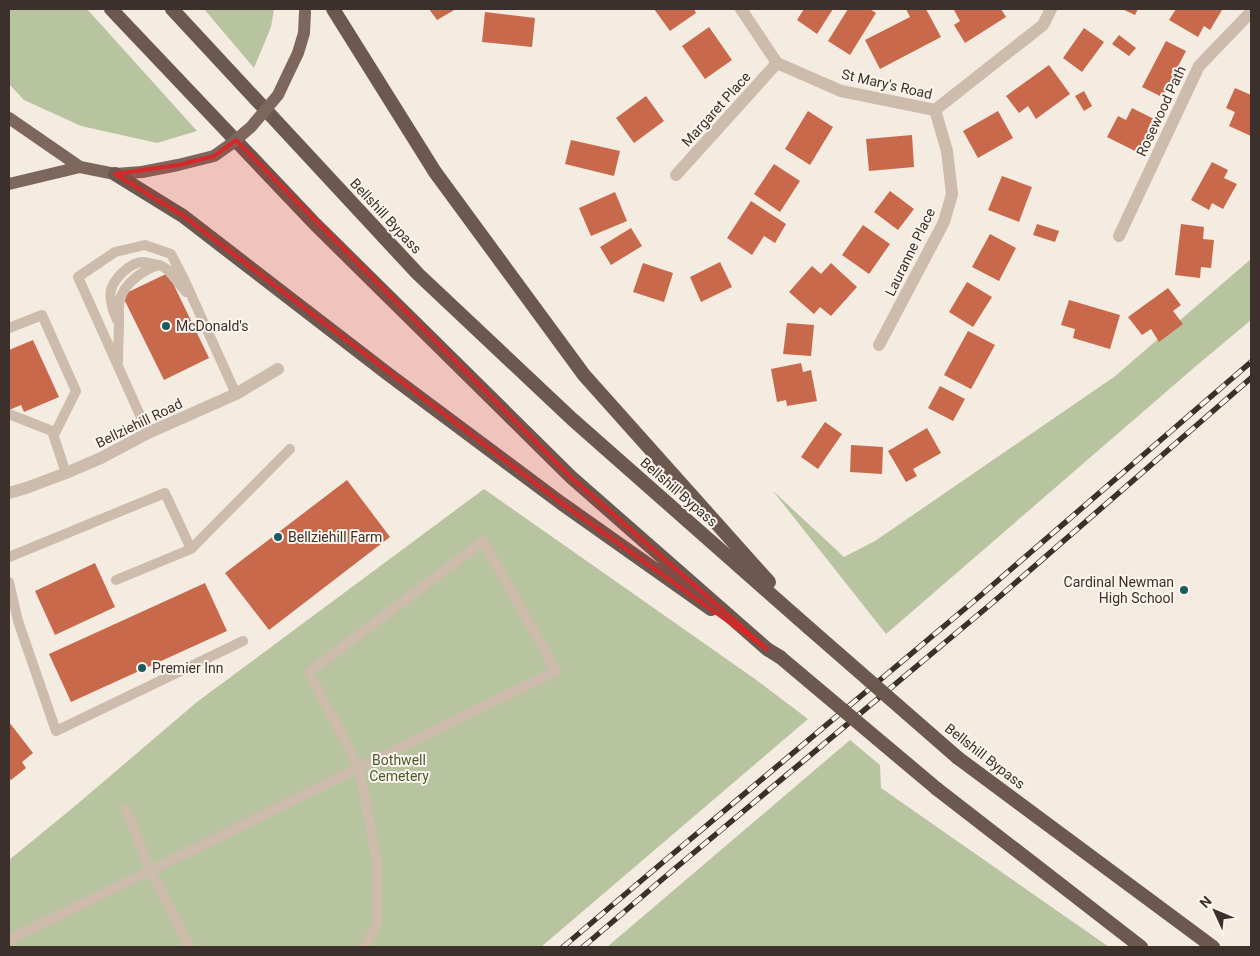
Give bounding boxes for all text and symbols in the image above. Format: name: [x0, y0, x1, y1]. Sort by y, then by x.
street label: Rosewood Path: [1133, 63, 1189, 159]
street label: St Mary's Road: [840, 66, 934, 102]
street label: Margaret Place: [678, 68, 754, 150]
street label: Bellshill Bypass: [347, 175, 425, 257]
street label: Lauranne Place: [882, 205, 938, 299]
place label: McDonald's: [176, 318, 249, 334]
marker: McDonald's: [160, 320, 172, 332]
street label: Bellziehill Road: [93, 395, 185, 451]
street label: Bellshill Bypass: [637, 454, 721, 530]
place label: Bellziehill Farm: [288, 529, 382, 545]
marker: Bellziehill Farm: [272, 531, 284, 543]
place label: Cardinal Newman High School: [1064, 574, 1174, 606]
marker: Cardinal Newman High School: [1178, 584, 1190, 596]
place label: Premier Inn: [152, 660, 223, 676]
marker: Premier Inn: [136, 662, 148, 674]
street label: Bellshill Bypass: [942, 720, 1028, 792]
park label: Bothwell Cemetery: [369, 752, 429, 784]
north arrow: [1190, 886, 1240, 936]
text: N: [1196, 893, 1215, 911]

